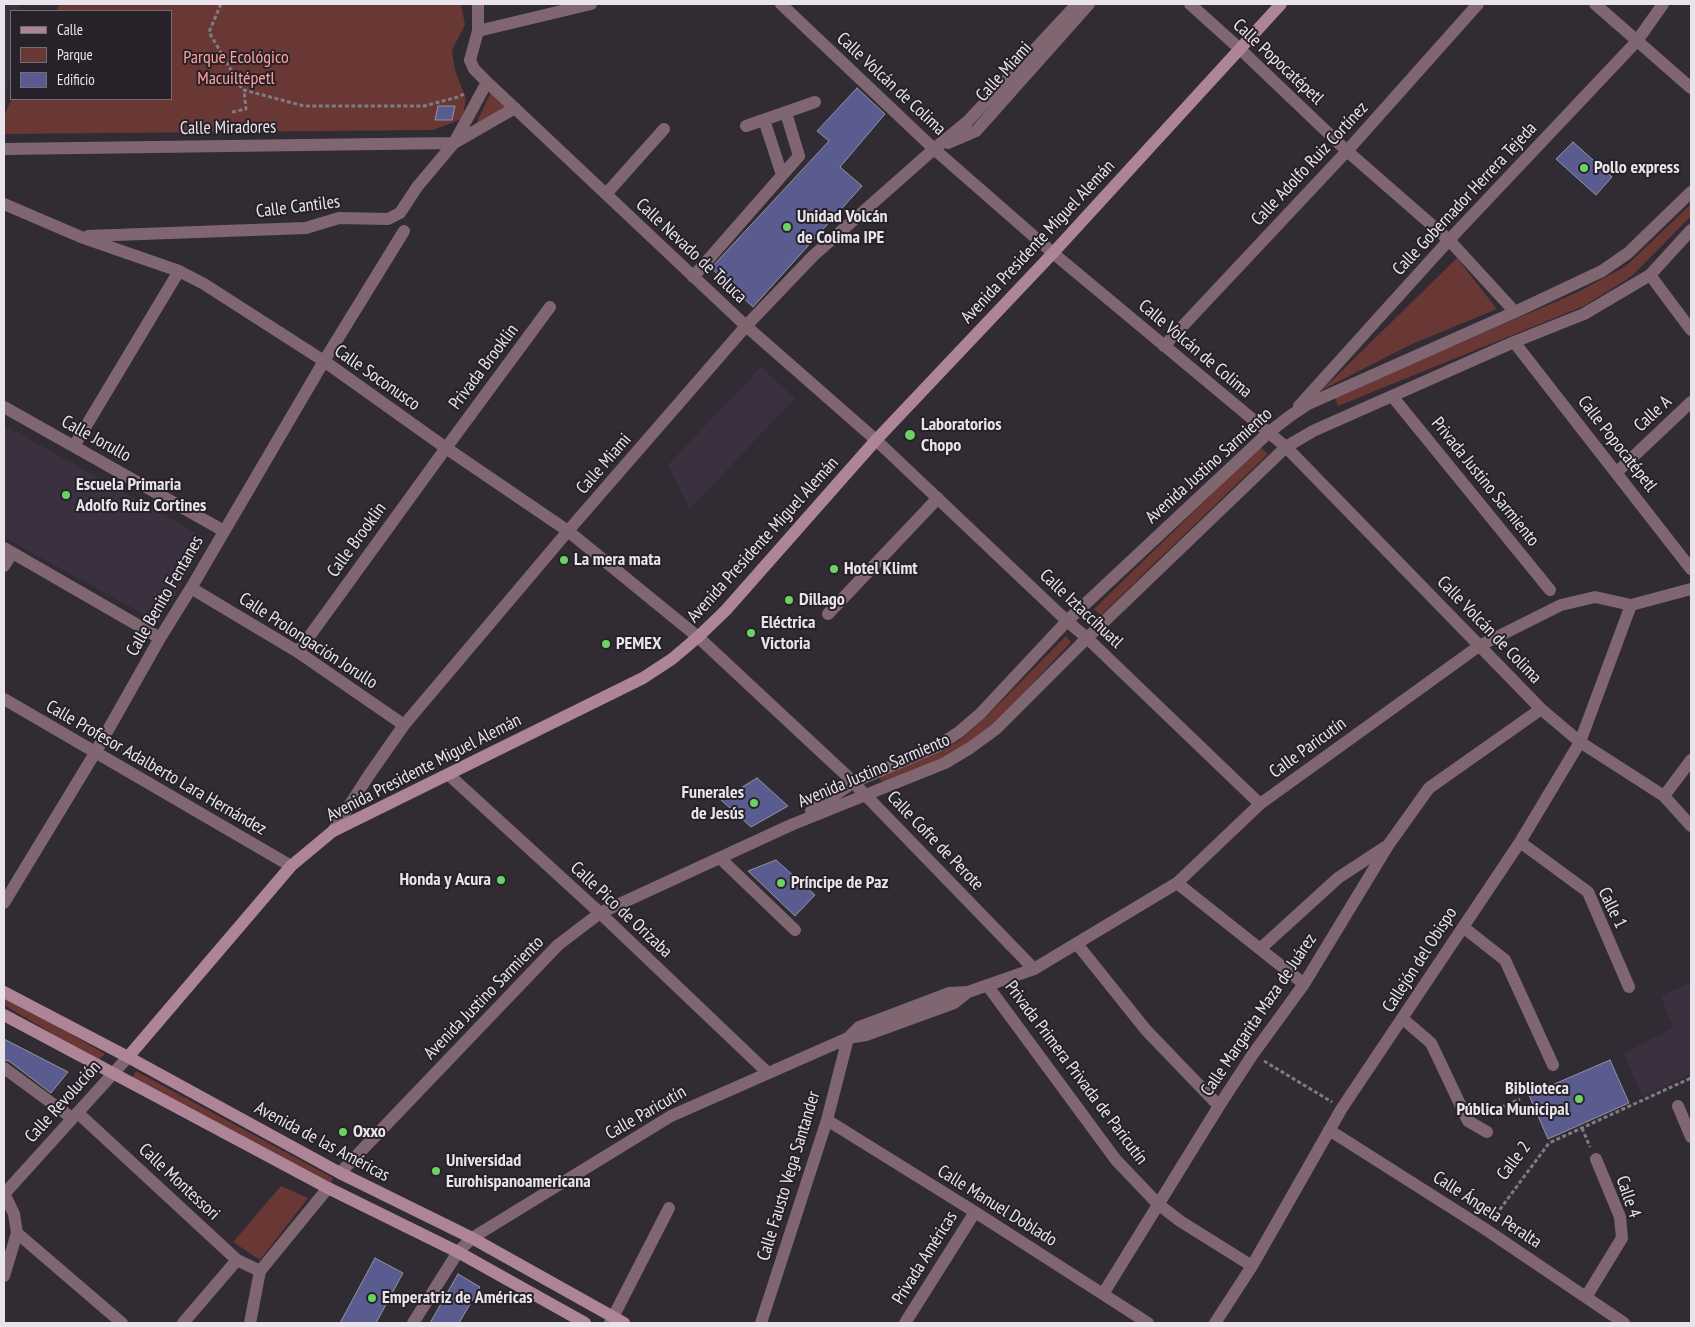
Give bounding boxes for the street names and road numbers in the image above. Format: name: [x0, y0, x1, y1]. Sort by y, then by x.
street label: Calle Popocatépetl: [1228, 15, 1328, 109]
street label: Calle Volcán de Colima: [832, 28, 950, 140]
street label: Calle Miami: [972, 38, 1036, 106]
street label: Calle Adolfo Ruiz Cortínez: [1247, 98, 1373, 230]
street label: Calle Miradores: [180, 116, 276, 140]
street label: Calle Gobernador Herrera Tejeda: [1388, 118, 1542, 280]
street label: Avenida Presidente Miguel Alemán: [957, 156, 1119, 328]
street label: Calle Cantiles: [255, 191, 341, 223]
street label: Calle Nevado de Toluca: [631, 194, 751, 308]
street label: Calle Volcán de Colima: [1134, 295, 1256, 403]
street label: Privada Brooklin: [445, 320, 523, 414]
street label: Calle Soconusco: [330, 341, 424, 415]
street label: Calle A: [1630, 391, 1676, 437]
street label: Calle Popocatépetl: [1573, 392, 1661, 496]
street label: Avenida Justino Sarmiento: [1141, 403, 1277, 529]
street label: Calle Jorullo: [58, 411, 134, 467]
street label: Privada Justino Sarmiento: [1426, 413, 1544, 551]
street label: Calle Miami: [572, 429, 636, 499]
street label: Avenida Presidente Miguel Alemán: [683, 453, 843, 627]
street label: Calle Brooklin: [323, 499, 391, 581]
street label: Calle Benito Fentanes: [122, 532, 208, 660]
street label: Calle Iztaccíhuatl: [1035, 565, 1127, 653]
street label: Calle Volcán de Colima: [1432, 572, 1546, 688]
street label: Calle Prolongación Jorullo: [235, 588, 381, 694]
street label: Calle Profesor Adalberto Lara Hernández: [42, 696, 270, 840]
street label: Avenida Presidente Miguel Alemán: [323, 709, 525, 827]
street label: Calle Paricutín: [1265, 713, 1351, 783]
street label: Avenida Justino Sarmiento: [795, 729, 953, 813]
street label: Calle Cofre de Perote: [882, 787, 988, 895]
street label: Calle Pico de Orizaba: [566, 857, 676, 963]
street label: Calle 1: [1593, 884, 1631, 932]
street label: Callejón del Obispo: [1378, 903, 1462, 1017]
street label: Calle Margarita Maza de Juárez: [1197, 930, 1321, 1100]
street label: Avenida Justino Sarmiento: [420, 932, 548, 1064]
street label: Privada Primera Privada de Paricutín: [1000, 977, 1152, 1169]
street label: Calle Revolución: [21, 1057, 105, 1147]
street label: Calle Paricutín: [602, 1081, 690, 1145]
street label: Calle Fausto Vega Santander: [753, 1089, 825, 1263]
street label: Avenida de las Américas: [251, 1097, 393, 1187]
street label: Calle 2: [1492, 1137, 1536, 1185]
street label: Calle Montessori: [134, 1139, 224, 1225]
street label: Calle Manuel Doblado: [933, 1161, 1061, 1251]
street label: Calle Ángela Peralta: [1429, 1167, 1545, 1253]
street label: Calle 4: [1611, 1173, 1645, 1221]
street label: Privada Américas: [888, 1207, 962, 1309]

